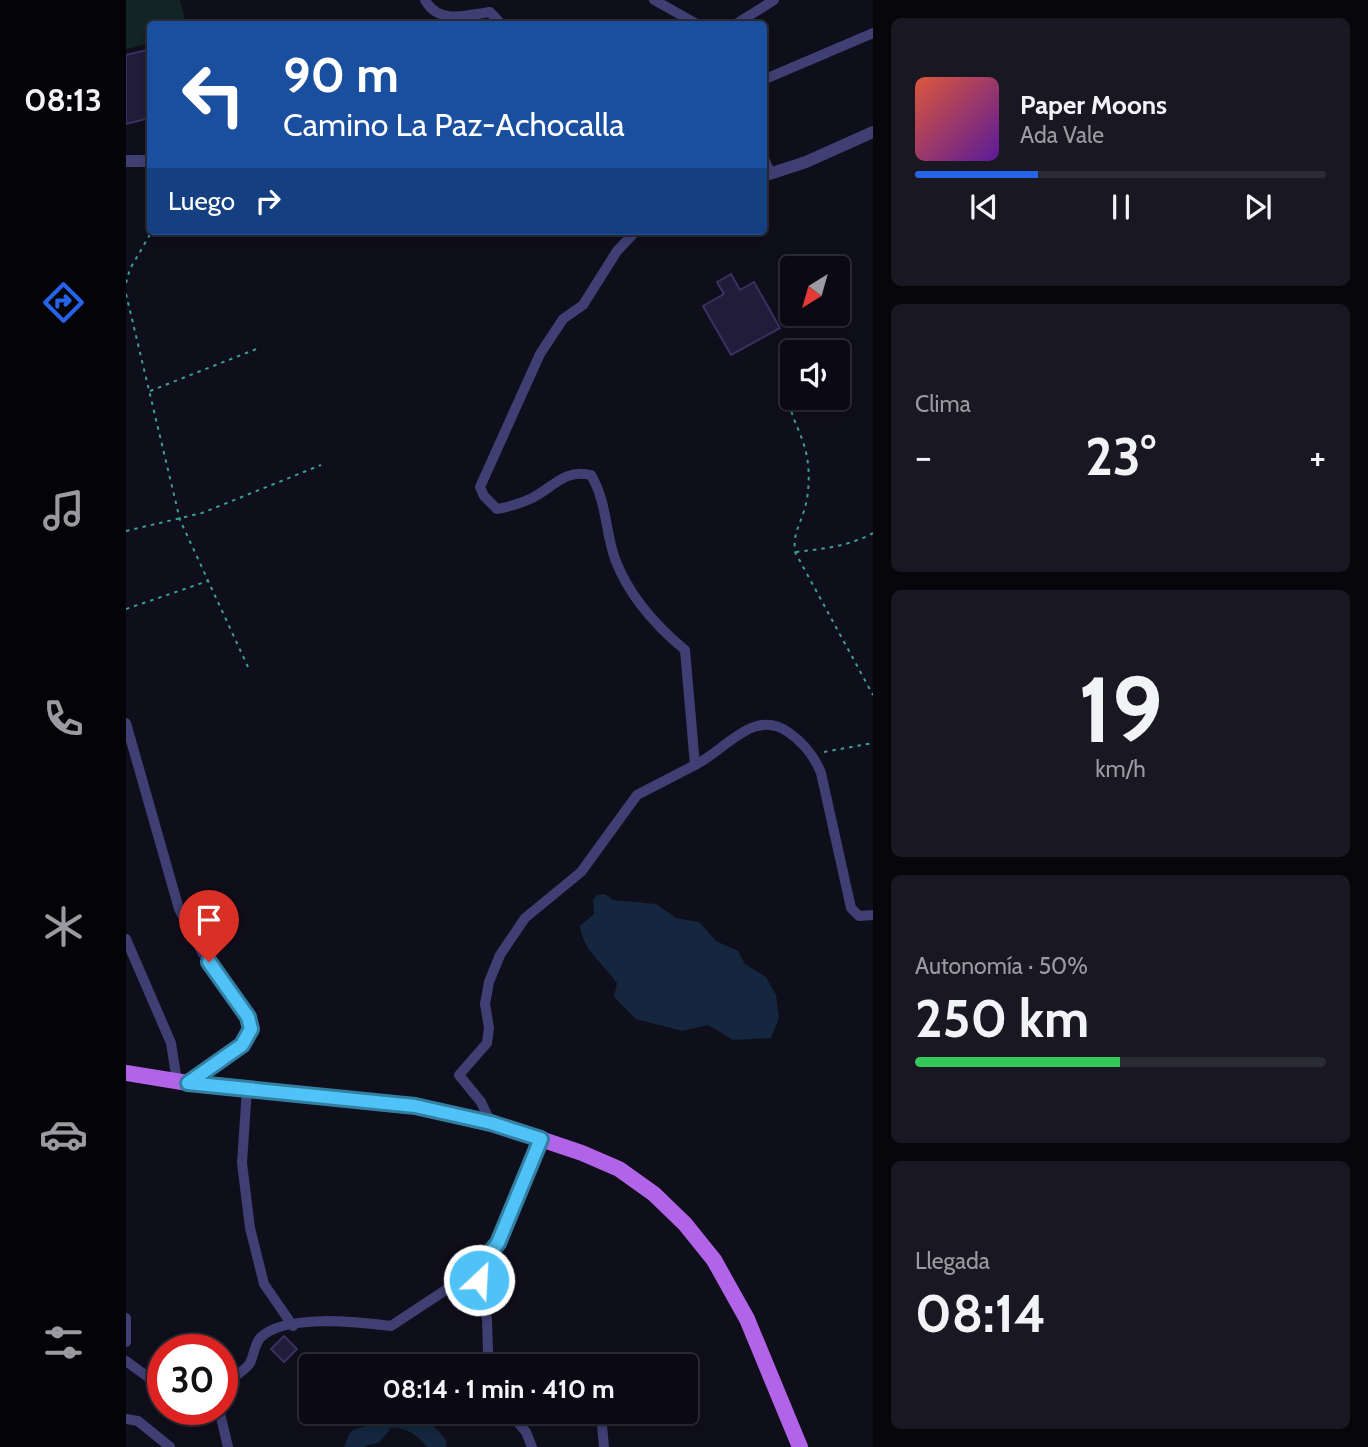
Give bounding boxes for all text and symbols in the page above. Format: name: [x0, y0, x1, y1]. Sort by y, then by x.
text: 90 m: [283, 45, 399, 104]
icon: left: [168, 49, 259, 140]
text: 08:13: [24, 80, 102, 119]
text: Paper Moons: [1020, 89, 1167, 121]
text: Camino La Paz-Achocalla: [283, 105, 625, 144]
text: Ada Vale: [1020, 121, 1104, 149]
icon: right: [249, 182, 287, 220]
text: Luego: [168, 185, 235, 217]
icon: previous: [965, 188, 1003, 226]
icon: pause: [1102, 188, 1140, 226]
icon: next: [1239, 188, 1277, 226]
north arrow: [780, 256, 850, 326]
map controls: [780, 256, 850, 410]
icon: directions: [39, 278, 88, 327]
button: sound: [780, 340, 850, 410]
text: Clima: [915, 390, 971, 418]
text: 23°: [1085, 425, 1156, 488]
text: −: [915, 433, 932, 480]
text: +: [1309, 433, 1326, 480]
icon: music: [39, 486, 88, 535]
text: 19: [1078, 654, 1163, 765]
icon: phone: [39, 694, 88, 743]
text: km/h: [1095, 755, 1146, 783]
pin: [179, 890, 239, 962]
icon: arrive: [190, 901, 228, 939]
icon: climate: [39, 902, 88, 951]
text: Autonomía · 50%: [915, 952, 1088, 980]
text: 250 km: [915, 987, 1089, 1050]
icon: car: [39, 1110, 88, 1159]
position arrow: [442, 1243, 516, 1317]
text: Llegada: [915, 1247, 990, 1275]
text: 08:14: [915, 1282, 1046, 1345]
icon: filters: [39, 1318, 88, 1367]
speed limit sign: 30: [147, 1334, 238, 1425]
text: 08:14 · 1 min · 410 m: [383, 1373, 615, 1405]

